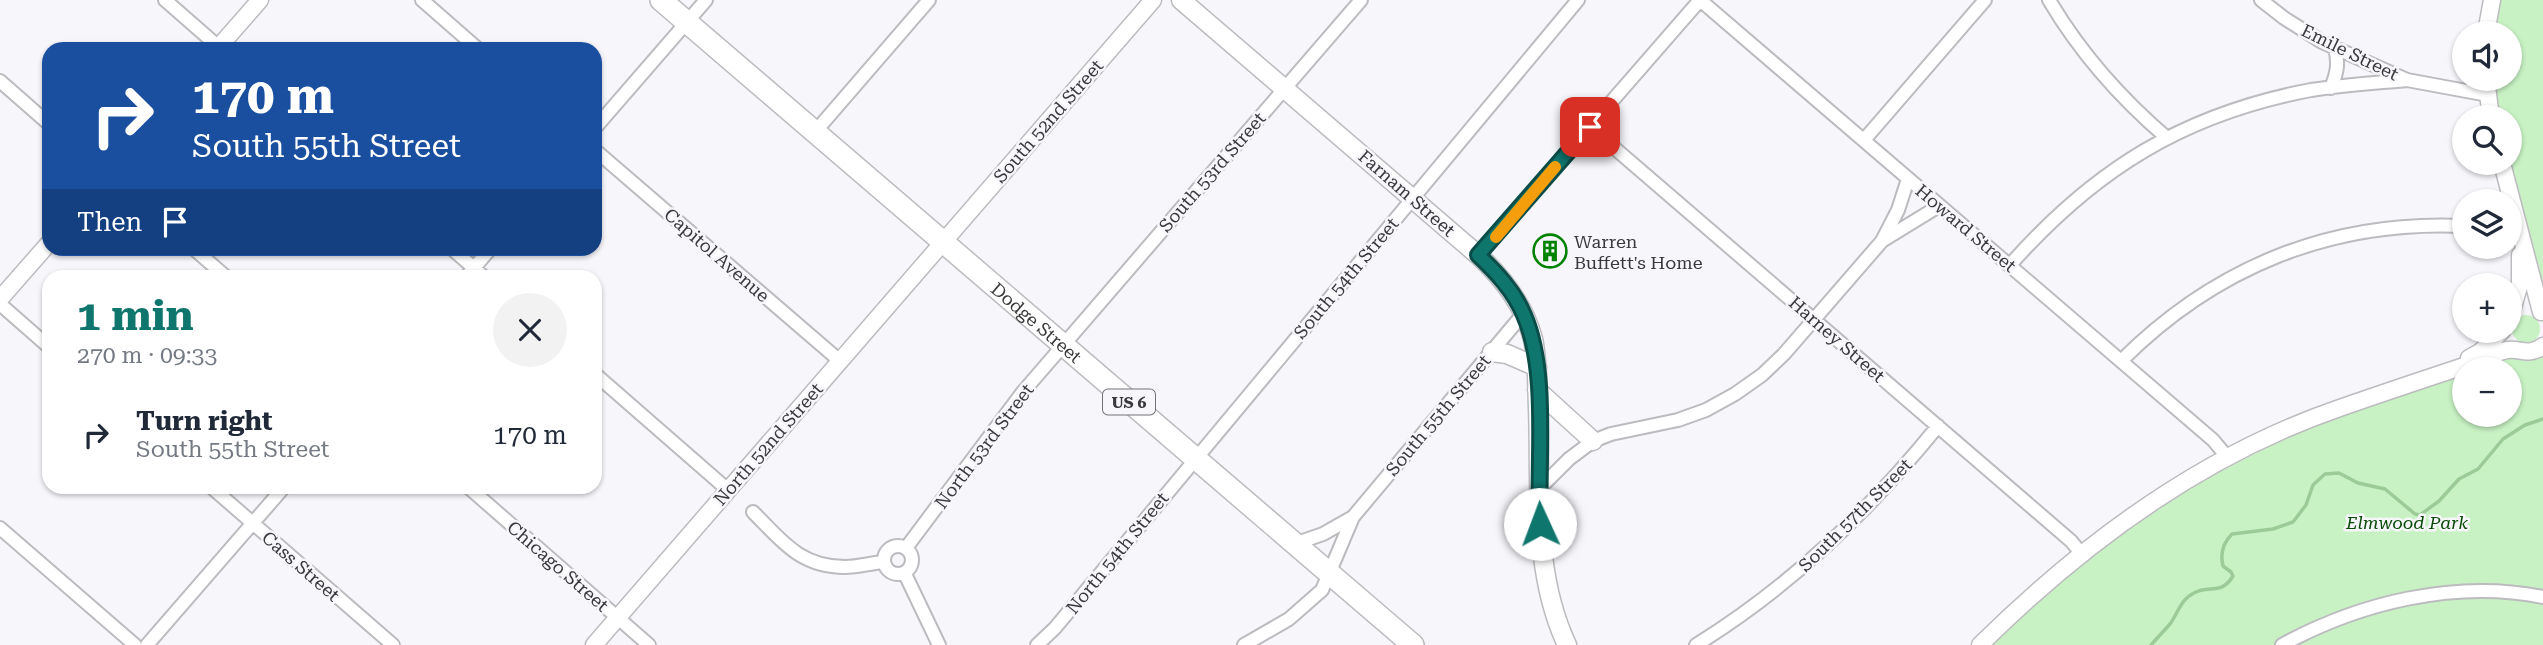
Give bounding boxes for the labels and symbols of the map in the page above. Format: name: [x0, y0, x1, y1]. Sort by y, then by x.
street label: Emile Street: [2298, 19, 2402, 85]
street label: South 52nd Street: [989, 55, 1107, 187]
pin: [1560, 97, 1620, 157]
street label: South 53rd Street: [1154, 108, 1270, 236]
street label: Farnam Street: [1354, 145, 1460, 241]
street label: Howard Street: [1911, 180, 2021, 276]
street label: Capitol Avenue: [660, 204, 774, 306]
street label: South 54th Street: [1289, 213, 1403, 343]
place label: Warren Buffett's Home: [1574, 231, 1703, 273]
building icon: Warren Buffett's Home: [1531, 232, 1569, 270]
street label: Dodge Street: [987, 278, 1086, 367]
street label: Harney Street: [1785, 292, 1889, 387]
street label: South 55th Street: [1381, 350, 1495, 480]
street label: North 52nd Street: [709, 378, 827, 510]
street label: North 53rd Street: [930, 379, 1038, 513]
road number: US 6: [1103, 390, 1155, 414]
street label: South 57th Street: [1794, 454, 1916, 576]
position arrow: [1503, 487, 1577, 561]
street label: North 54th Street: [1061, 488, 1173, 618]
park label: Elmwood Park: [2345, 512, 2468, 533]
street label: Chicago Street: [503, 516, 613, 616]
street label: Cass Street: [258, 527, 344, 606]

